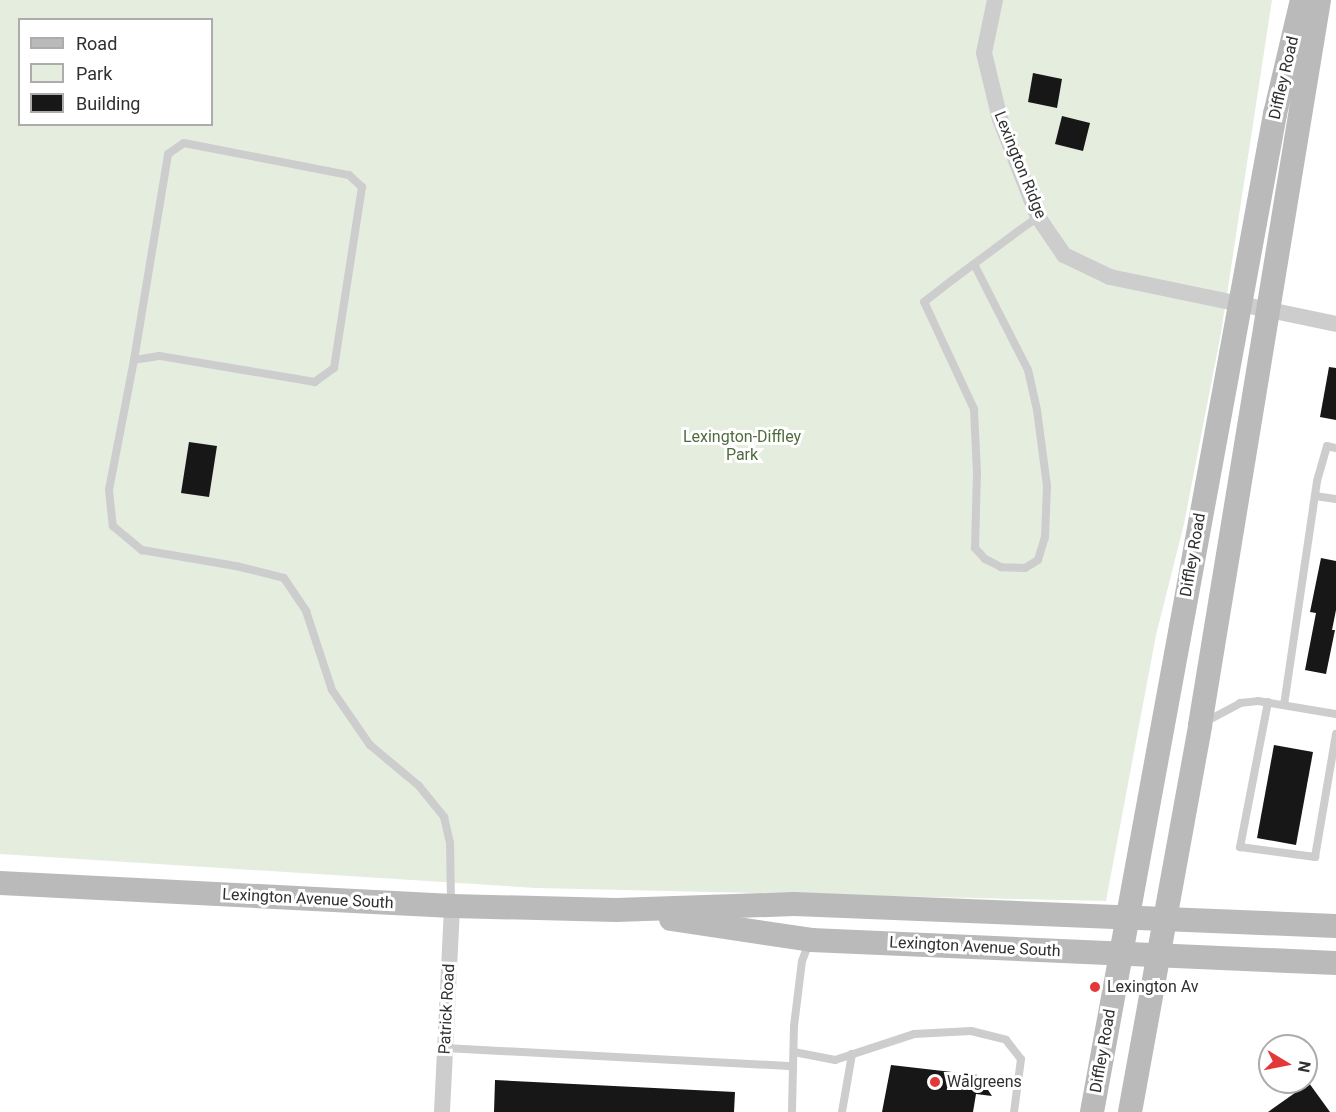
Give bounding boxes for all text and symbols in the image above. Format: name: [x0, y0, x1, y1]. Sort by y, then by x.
legend: [18, 18, 213, 126]
text: Road: [76, 33, 117, 54]
street label: Diffley Road: [1265, 35, 1303, 121]
text: Park: [76, 63, 112, 84]
text: Building: [76, 93, 140, 114]
street label: Lexington Ridge: [990, 109, 1050, 221]
park label: Lexington-Diffley Park: [683, 427, 801, 465]
street label: Diffley Road: [1176, 512, 1210, 598]
street label: Lexington Avenue South: [222, 885, 394, 913]
street label: Lexington Avenue South: [889, 933, 1061, 961]
street label: Patrick Road: [435, 963, 459, 1055]
place label: Lexington Av: [1107, 977, 1199, 997]
marker: Lexington Av: [1088, 980, 1102, 994]
street label: Diffley Road: [1086, 1008, 1120, 1094]
north arrow: [1258, 1034, 1318, 1094]
text: N: [1294, 1060, 1315, 1074]
place label: Walgreens: [947, 1072, 1022, 1092]
marker: Walgreens: [928, 1075, 942, 1089]

